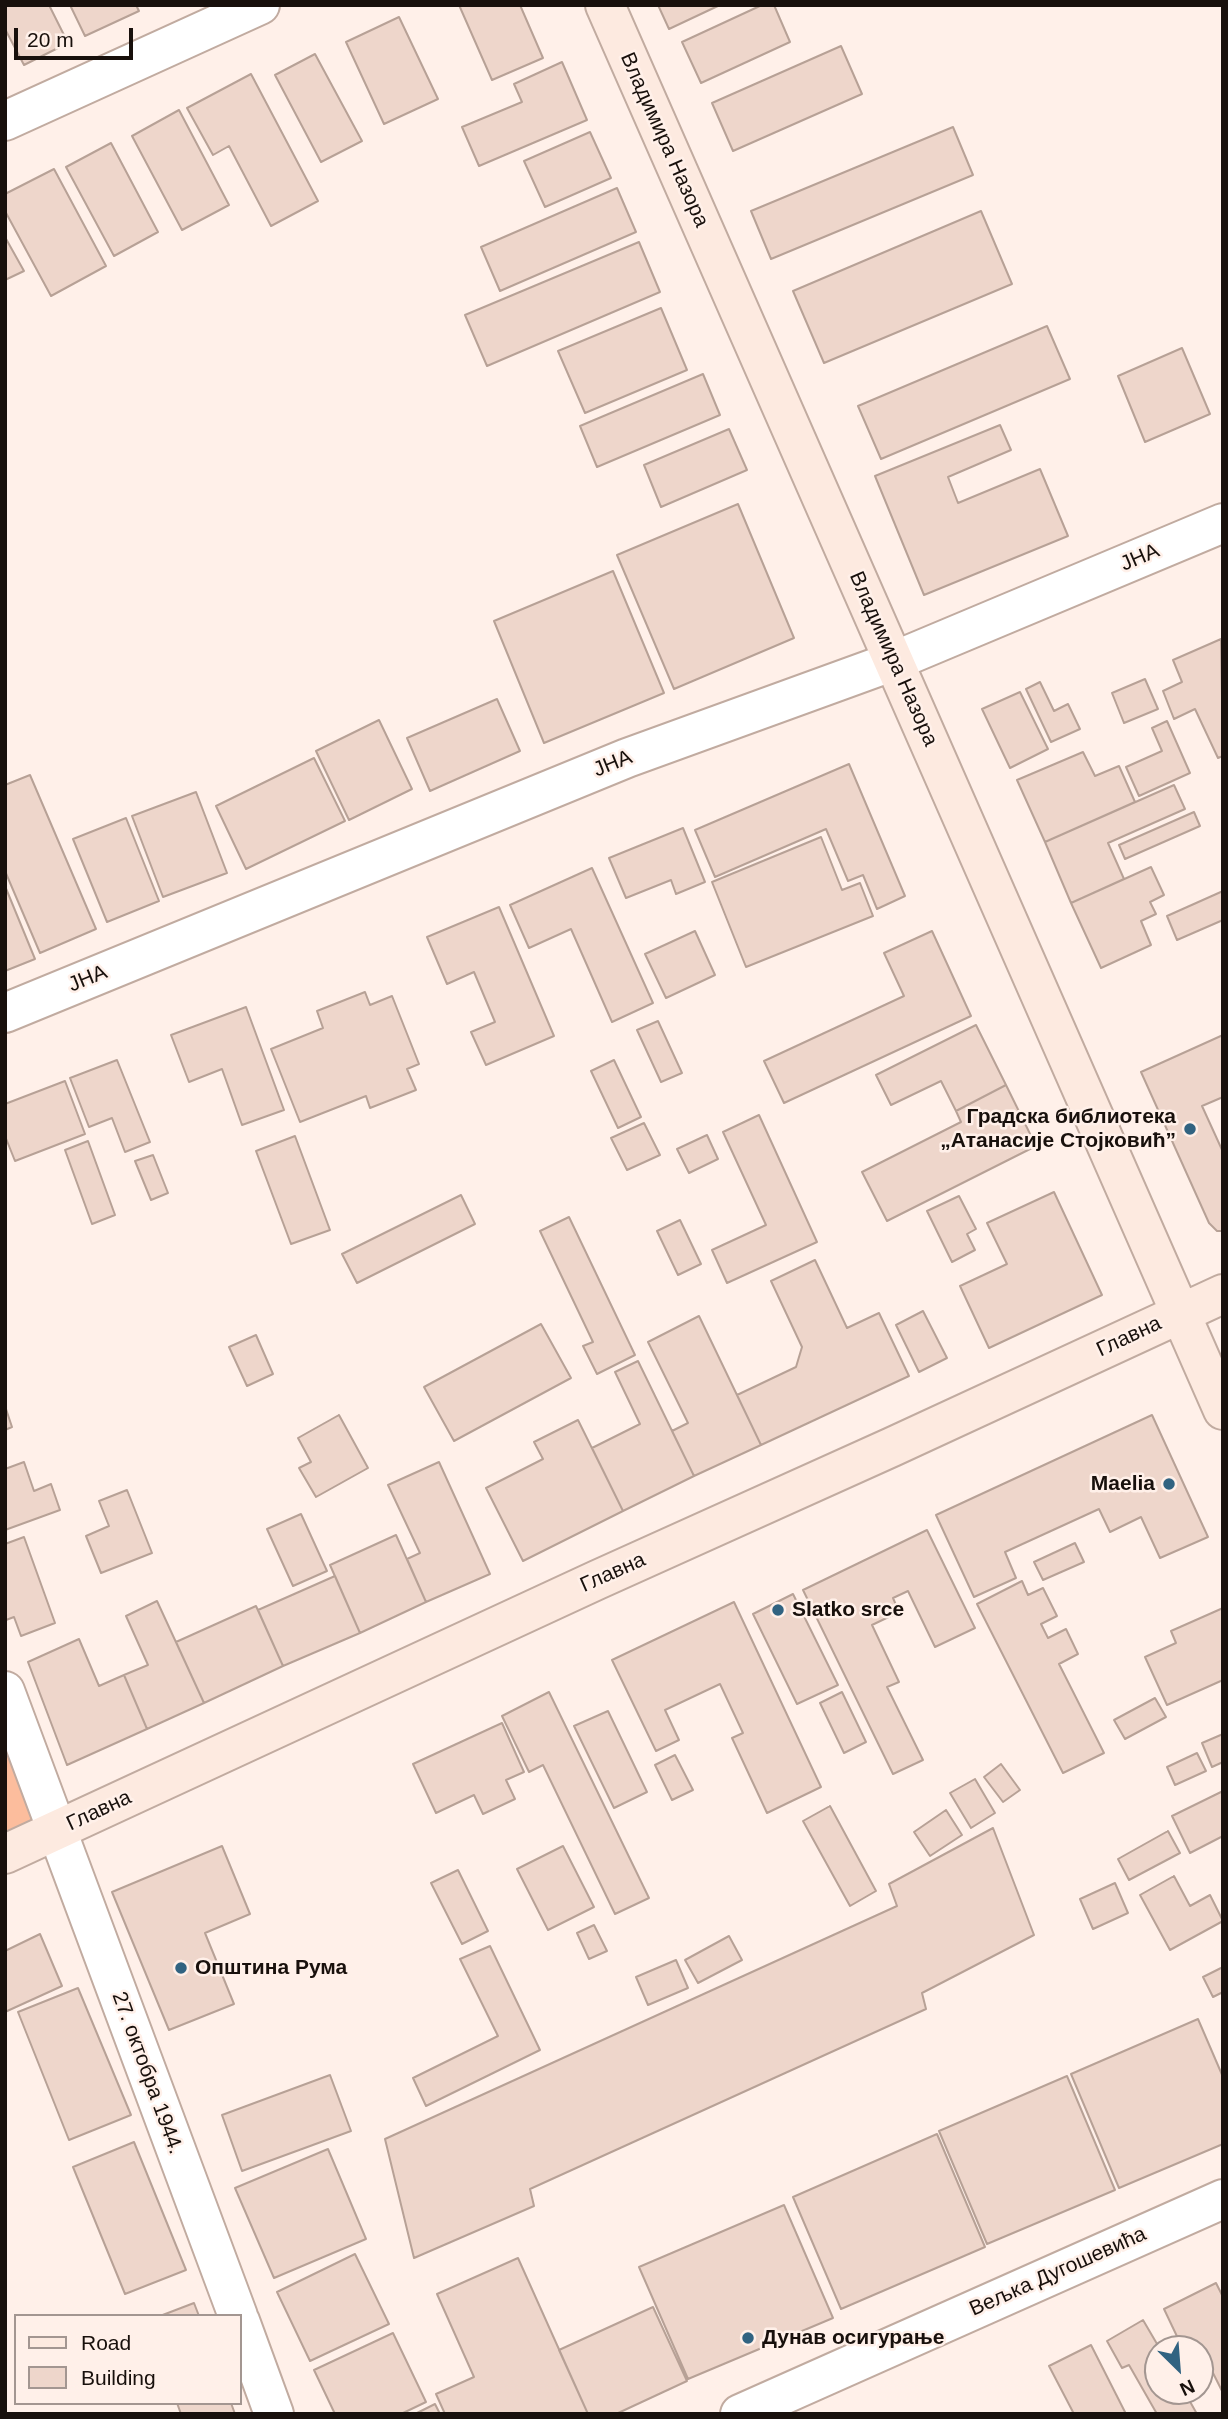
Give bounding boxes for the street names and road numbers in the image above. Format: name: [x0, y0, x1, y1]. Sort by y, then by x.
street label: Владимира Назора: [614, 49, 714, 231]
street label: ЈНА: [1117, 539, 1163, 577]
street label: Владимира Назора: [843, 568, 943, 750]
street label: ЈНА: [590, 745, 636, 783]
street label: ЈНА: [65, 960, 111, 998]
street label: Главна: [1093, 1311, 1165, 1363]
street label: Главна: [577, 1548, 649, 1598]
street label: Главна: [63, 1785, 135, 1837]
street label: 27. октобра 1944.: [106, 1988, 188, 2158]
street label: Вељка Дугошевића: [966, 2222, 1150, 2322]

